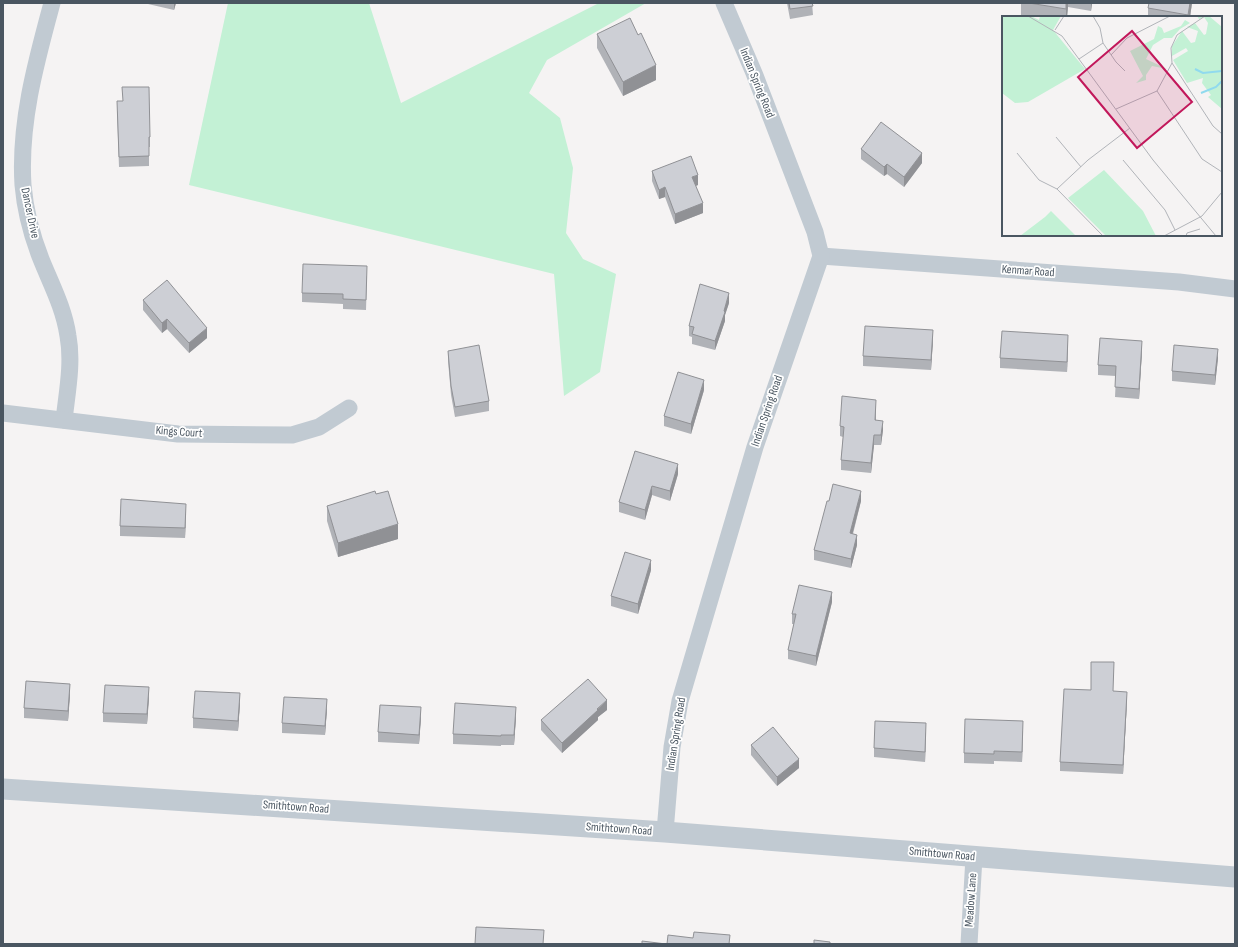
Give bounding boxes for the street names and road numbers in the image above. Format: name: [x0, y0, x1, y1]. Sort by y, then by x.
street label: Indian Spring Road: [736, 46, 778, 120]
street label: Dancer Drive: [17, 186, 43, 240]
street label: Kenmar Road: [1001, 262, 1055, 280]
street label: Indian Spring Road: [748, 374, 786, 448]
street label: Kings Court: [155, 423, 203, 441]
street label: Indian Spring Road: [663, 696, 689, 772]
street label: Smithtown Road: [262, 797, 330, 817]
street label: Smithtown Road: [585, 819, 653, 839]
street label: Smithtown Road: [908, 844, 976, 864]
street label: Meadow Lane: [962, 872, 980, 928]

